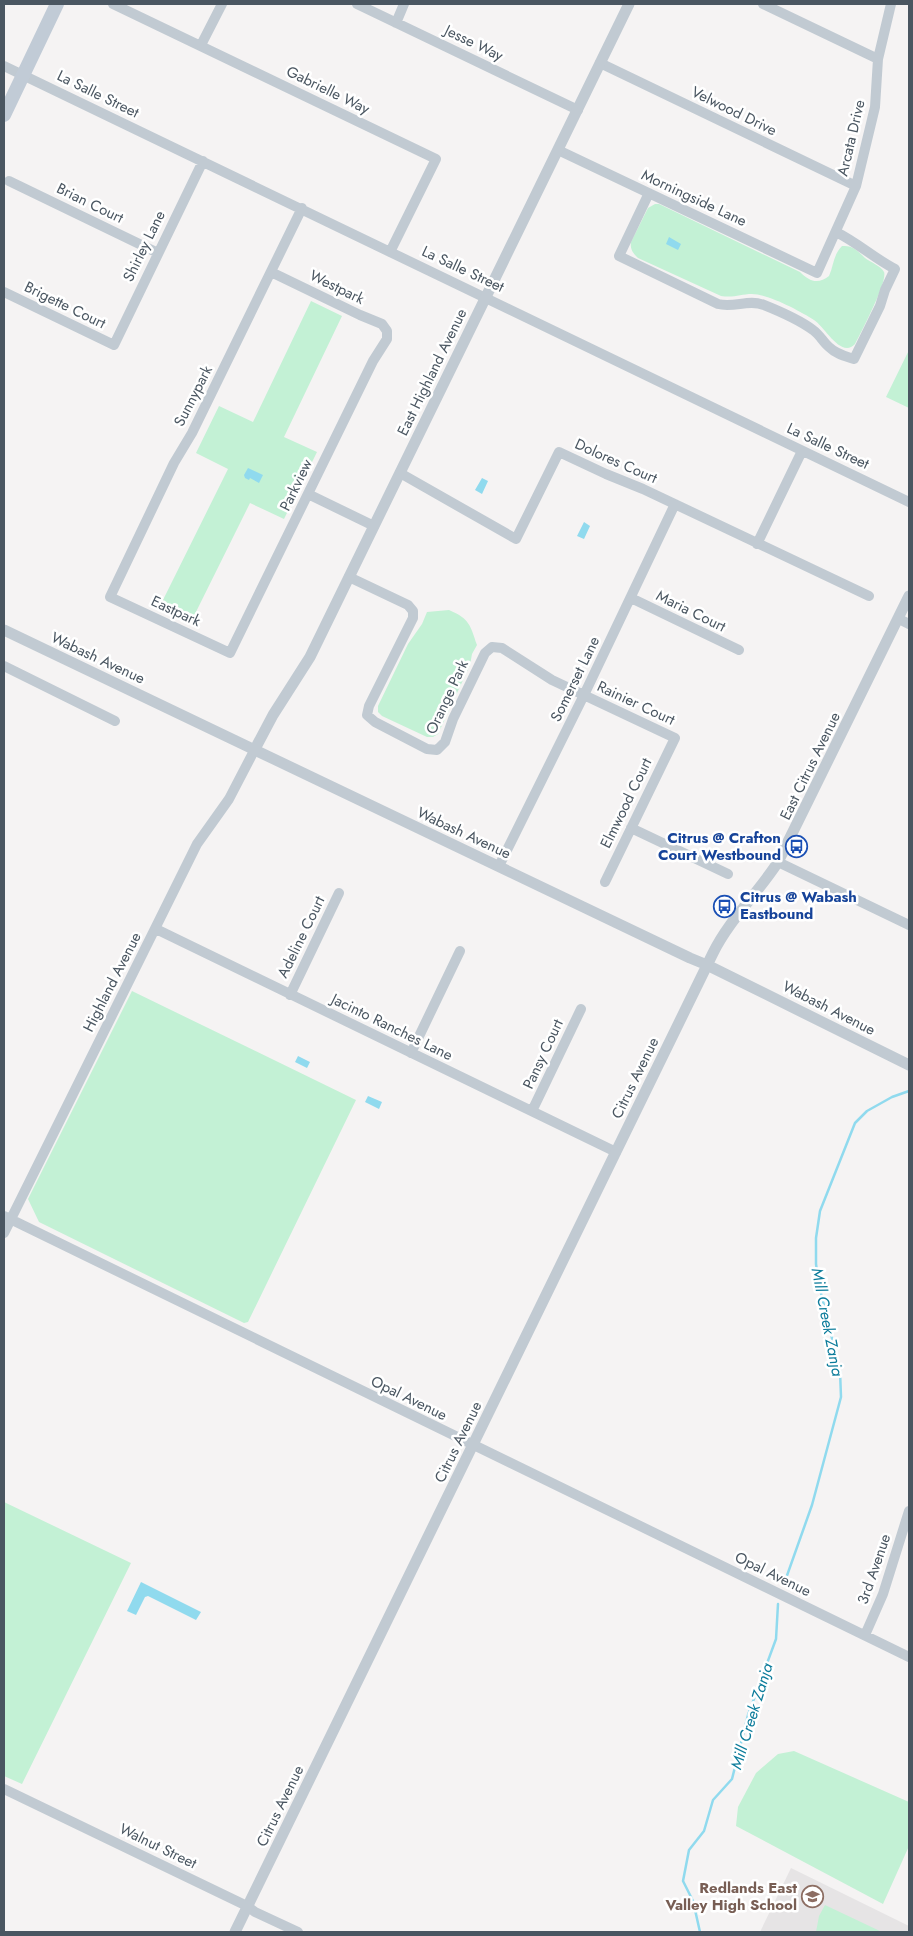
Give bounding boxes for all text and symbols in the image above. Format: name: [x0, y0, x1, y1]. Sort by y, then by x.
street label: Jesse Way: [439, 18, 507, 67]
street label: Gabrielle Way: [283, 60, 374, 120]
street label: La Salle Street: [53, 65, 143, 124]
street label: Velwood Drive: [688, 81, 781, 141]
street label: Arcata Drive: [832, 97, 871, 178]
street label: Morningside Lane: [638, 164, 751, 232]
street label: Brian Court: [53, 177, 128, 229]
street label: Shirley Lane: [117, 206, 171, 285]
street label: La Salle Street: [418, 240, 508, 298]
street label: Westpark: [306, 264, 368, 310]
street label: Brigette Court: [21, 276, 110, 334]
street label: East Highland Avenue: [392, 304, 472, 439]
street label: Sunnypark: [168, 361, 218, 430]
street label: La Salle Street: [783, 417, 873, 475]
street label: Dolores Court: [571, 433, 661, 489]
street label: Parkview: [274, 455, 318, 515]
street label: Maria Court: [652, 585, 730, 638]
street label: Eastpark: [148, 590, 205, 632]
street label: Wabash Avenue: [47, 627, 149, 690]
street label: Somerset Lane: [545, 632, 605, 725]
street label: Orange Park: [420, 656, 474, 738]
street label: Rainier Court: [593, 675, 679, 731]
street label: East Citrus Avenue: [774, 708, 846, 824]
street label: Elmwood Court: [595, 754, 657, 852]
street label: Wabash Avenue: [413, 802, 515, 865]
place label: Citrus @ Crafton Court Westbound: [658, 827, 781, 866]
bus stop icon: Citrus @ Crafton Court Westbound: [785, 835, 809, 859]
place label: Citrus @ Wabash Eastbound: [740, 886, 857, 925]
street label: Adeline Court: [272, 892, 331, 982]
bus stop icon: Citrus @ Wabash Eastbound: [712, 894, 736, 918]
street label: Highland Avenue: [77, 928, 147, 1036]
street label: Wabash Avenue: [779, 975, 879, 1041]
street label: Jacinto Ranches Lane: [326, 987, 457, 1066]
street label: Pansy Court: [517, 1015, 569, 1093]
street label: Citrus Avenue: [606, 1033, 664, 1122]
water label: Mill Creek Zanja: [806, 1266, 849, 1378]
street label: Opal Avenue: [367, 1370, 451, 1426]
street label: Citrus Avenue: [429, 1397, 487, 1486]
street label: 3rd Avenue: [852, 1531, 896, 1607]
street label: Opal Avenue: [731, 1546, 815, 1602]
water label: Mill Creek Zanja: [724, 1660, 779, 1772]
street label: Citrus Avenue: [251, 1761, 309, 1850]
street label: Walnut Street: [116, 1818, 201, 1874]
place label: Redlands East Valley High School: [664, 1877, 797, 1916]
school or university icon: Redlands East Valley High School: [801, 1885, 825, 1909]

